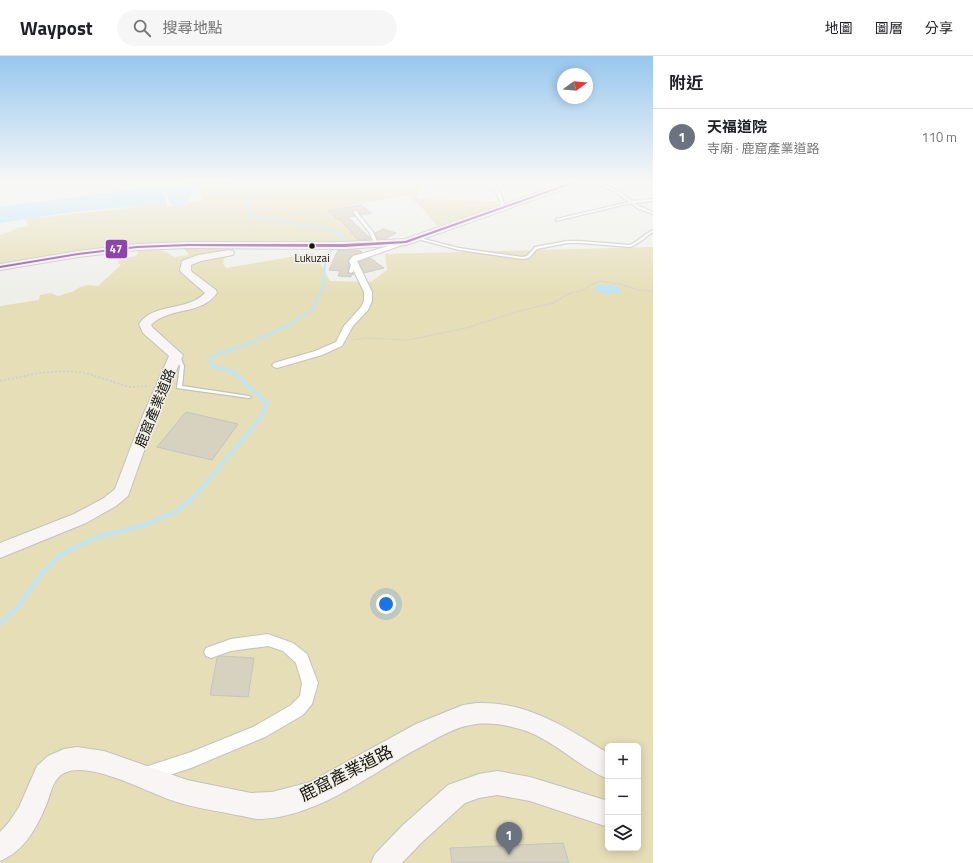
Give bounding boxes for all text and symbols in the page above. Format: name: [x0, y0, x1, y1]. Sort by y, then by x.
search box: [117, 10, 397, 46]
text: Waypost: [20, 13, 93, 42]
text: 搜尋地點: [163, 16, 223, 39]
icon: search: [131, 17, 153, 39]
text: 地圖: [825, 17, 853, 38]
text: 圖層: [875, 17, 903, 38]
text: 分享: [925, 17, 953, 38]
north arrow: [557, 68, 593, 104]
text: 附近: [669, 70, 703, 96]
text: 天福道院: [707, 115, 767, 138]
text: 1: [678, 127, 686, 147]
text: 110 m: [921, 127, 957, 147]
text: 寺廟 · 鹿窟產業道路: [707, 138, 820, 158]
line badge: 47: [105, 239, 128, 259]
text: 47: [110, 241, 122, 257]
marker: Lukuzai: [307, 241, 317, 251]
place label: Lukuzai: [294, 250, 330, 266]
street label: 鹿窟產業道路: [129, 365, 180, 451]
your location: [376, 594, 396, 614]
street label: 鹿窟產業道路: [295, 738, 397, 808]
map controls: [605, 743, 641, 851]
button: +: [605, 743, 641, 779]
button: −: [605, 779, 641, 815]
button: layers: [605, 815, 641, 851]
pin: 1: [496, 822, 522, 855]

